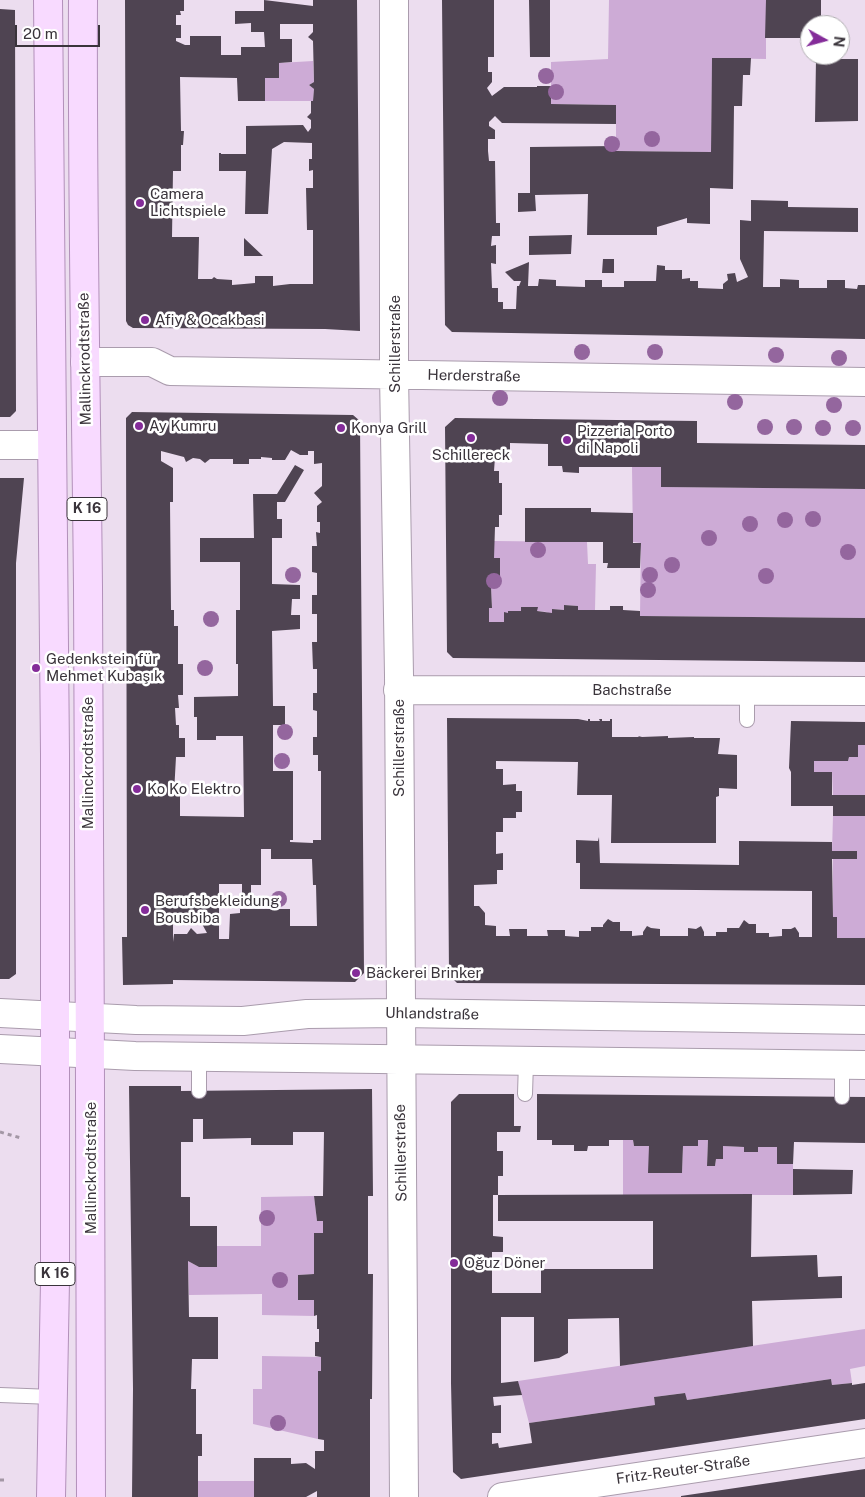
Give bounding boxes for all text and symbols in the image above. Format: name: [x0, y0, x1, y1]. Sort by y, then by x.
scale bar: [18, 15, 102, 47]
north arrow: [800, 15, 850, 65]
text: 20 m: [23, 25, 58, 42]
text: N: [830, 35, 848, 48]
place label: Camera Lichtspiele: [150, 185, 226, 220]
marker: Camera Lichtspiele: [134, 197, 146, 209]
street label: Mallinckrodtstraße: [75, 292, 95, 426]
street label: Schillerstraße: [386, 295, 404, 393]
place label: Afiy & Ocakbasi: [155, 311, 264, 329]
marker: Afiy & Ocakbasi: [139, 314, 151, 326]
street label: Herderstraße: [427, 366, 521, 386]
place label: Ay Kumru: [149, 417, 217, 435]
place label: Konya Grill: [351, 419, 427, 437]
marker: Ay Kumru: [133, 420, 145, 432]
marker: Konya Grill: [335, 422, 347, 434]
place label: Pizzeria Porto di Napoli: [577, 422, 672, 457]
marker: Schillereck: [465, 432, 477, 444]
marker: Pizzeria Porto di Napoli: [561, 434, 573, 446]
place label: Schillereck: [432, 446, 510, 464]
road number: K 16: [67, 498, 107, 520]
place label: Gedenkstein für Mehmet Kubaşık: [46, 650, 162, 685]
marker: Gedenkstein für Mehmet Kubaşık: [30, 662, 42, 674]
street label: Bachstraße: [592, 681, 672, 699]
street label: Mallinckrodtstraße: [79, 697, 97, 829]
street label: Schillerstraße: [390, 699, 408, 797]
place label: Ko Ko Elektro: [147, 780, 241, 798]
marker: Ko Ko Elektro: [131, 783, 143, 795]
place label: Berufsbekleidung Bousbiba: [155, 892, 280, 927]
marker: Berufsbekleidung Bousbiba: [139, 904, 151, 916]
place label: Bäckerei Brinker: [366, 964, 481, 982]
marker: Bäckerei Brinker: [350, 967, 362, 979]
street label: Uhlandstraße: [385, 1004, 479, 1024]
street label: Mallinckrodtstraße: [82, 1102, 100, 1234]
street label: Schillerstraße: [391, 1104, 411, 1202]
place label: Oğuz Döner: [464, 1254, 545, 1272]
marker: Oğuz Döner: [448, 1257, 460, 1269]
road number: K 16: [35, 1262, 75, 1286]
street label: Fritz-Reuter-Straße: [615, 1452, 751, 1488]

